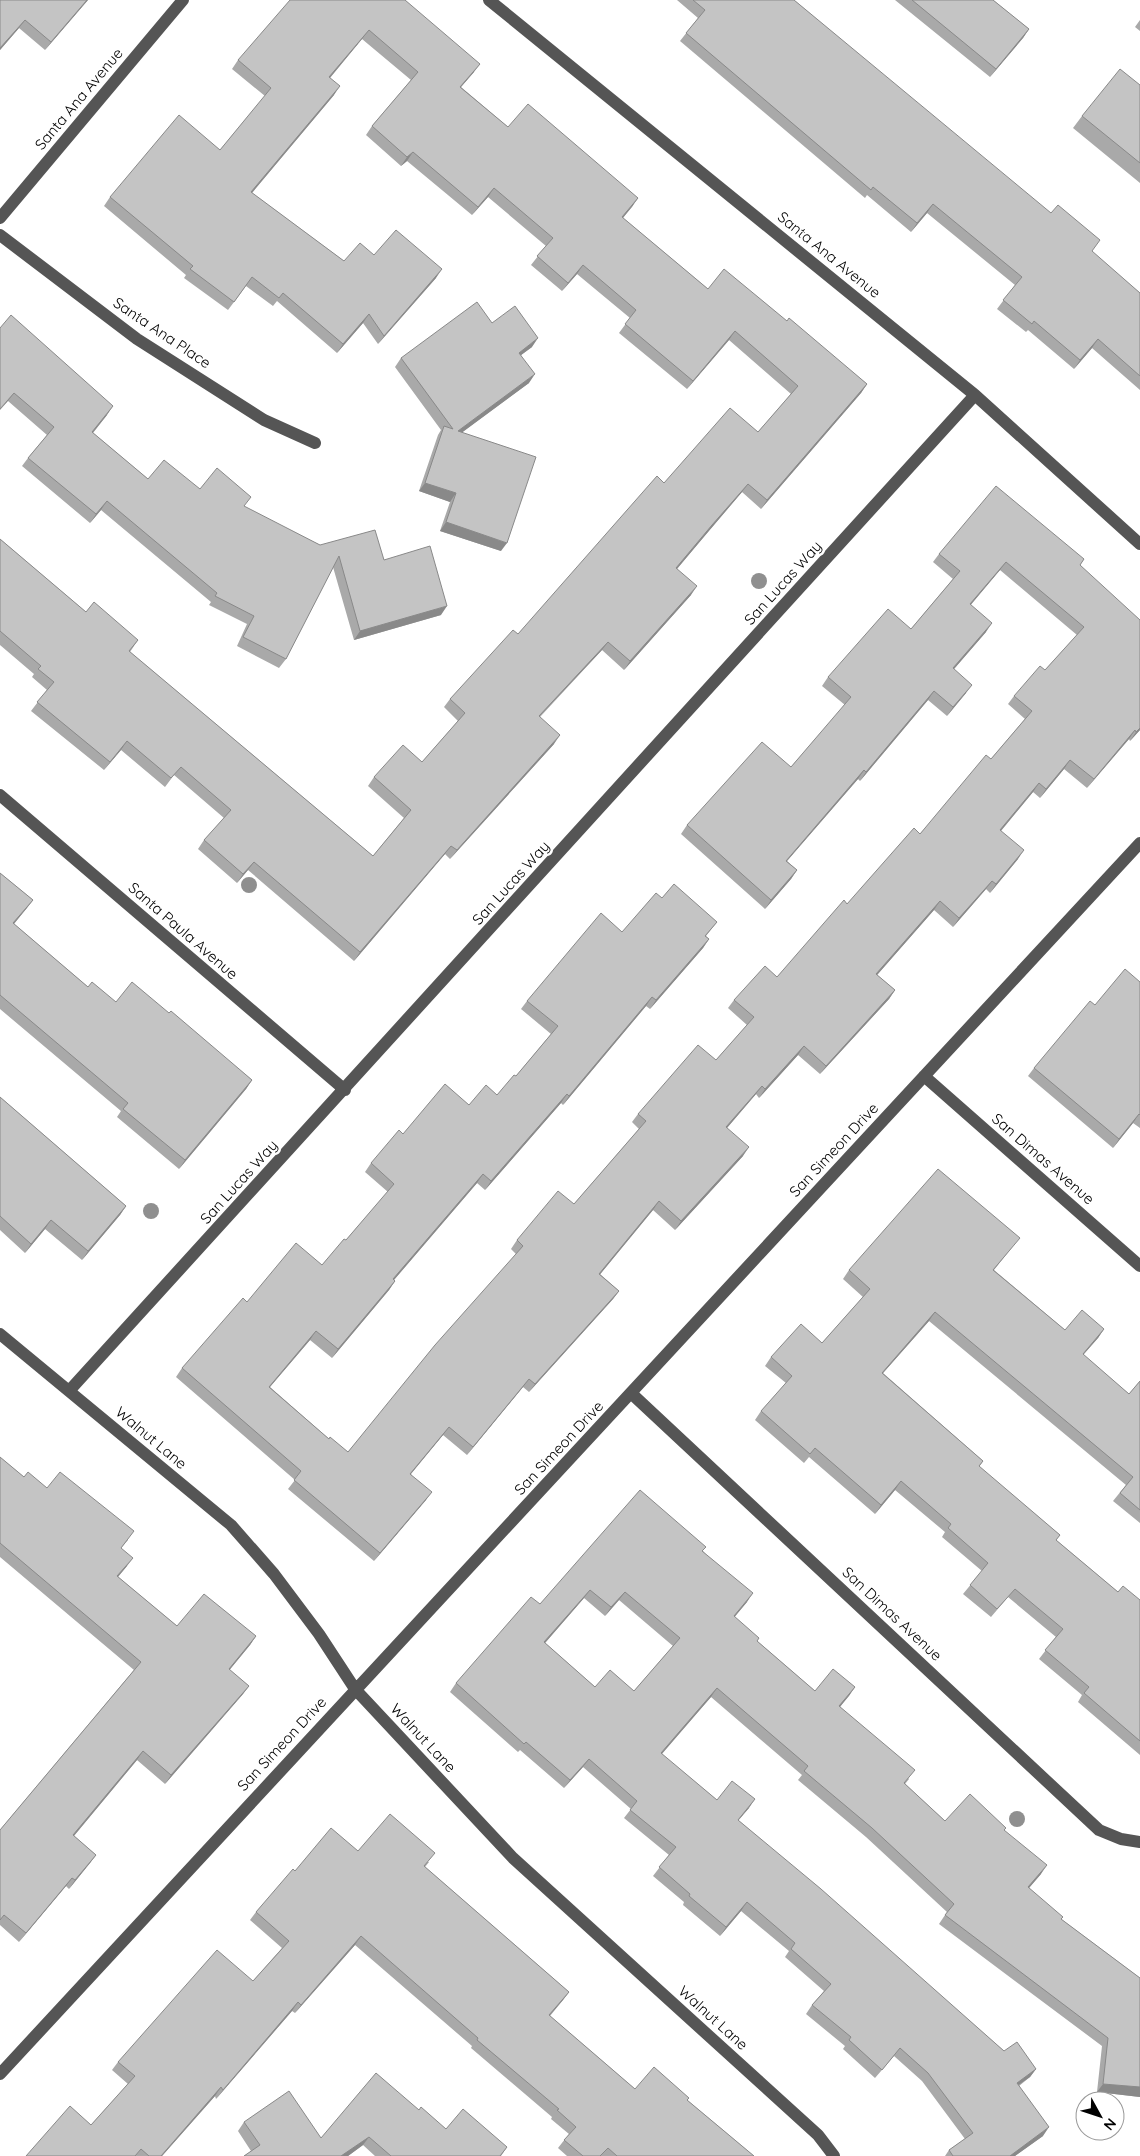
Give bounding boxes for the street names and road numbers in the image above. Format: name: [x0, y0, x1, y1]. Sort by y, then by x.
street label: Santa Ana Avenue: [30, 44, 127, 154]
street label: Santa Ana Avenue: [774, 207, 885, 302]
street label: Santa Ana Place: [110, 293, 215, 372]
street label: San Lucas Way: [740, 537, 825, 629]
street label: San Lucas Way: [468, 837, 553, 929]
street label: Santa Paula Avenue: [125, 878, 242, 983]
street label: San Simeon Drive: [785, 1099, 882, 1201]
street label: San Dimas Avenue: [988, 1109, 1098, 1208]
street label: San Lucas Way: [196, 1136, 281, 1228]
street label: San Simeon Drive: [510, 1397, 607, 1499]
street label: Walnut Lane: [112, 1402, 191, 1473]
street label: San Dimas Avenue: [839, 1563, 946, 1665]
street label: San Simeon Drive: [233, 1693, 330, 1795]
street label: Walnut Lane: [387, 1699, 460, 1776]
street label: Walnut Lane: [674, 1981, 752, 2054]

